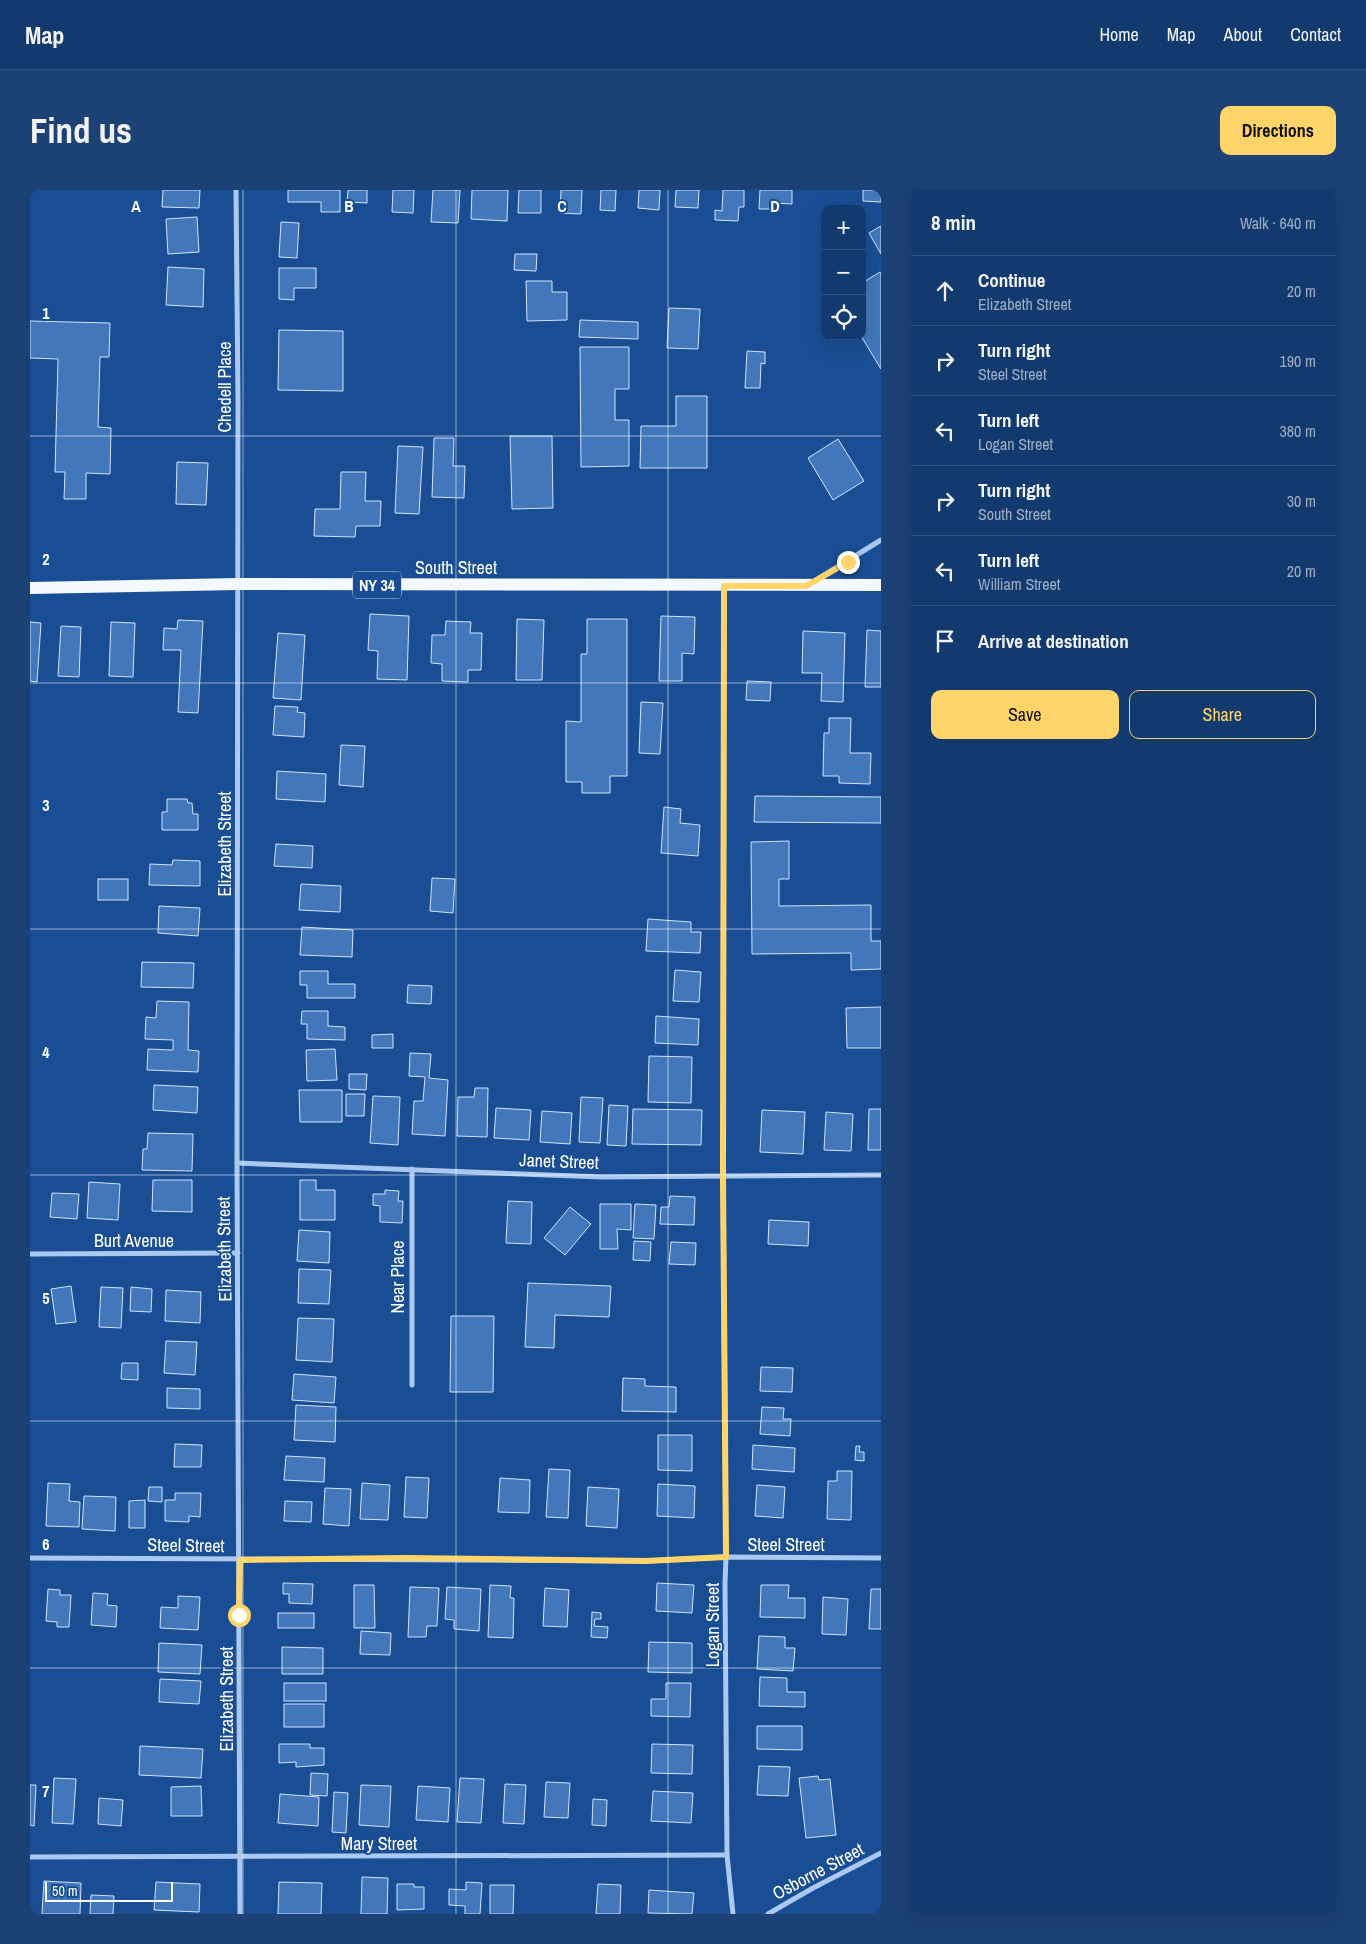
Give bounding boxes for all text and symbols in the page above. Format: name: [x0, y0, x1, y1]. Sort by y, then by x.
text: Map: [25, 19, 64, 51]
text: Home: [1099, 22, 1139, 47]
text: Map: [1167, 22, 1196, 47]
text: About: [1224, 22, 1262, 47]
text: Contact: [1290, 22, 1341, 47]
button: Directions: [1220, 106, 1336, 155]
text: Find us: [30, 107, 132, 154]
text: A: [131, 195, 141, 217]
text: B: [344, 195, 354, 217]
text: C: [557, 195, 567, 217]
text: D: [770, 195, 780, 217]
map controls: [821, 205, 866, 340]
button: +: [821, 205, 866, 250]
text: 8 min: [931, 208, 976, 237]
text: Walk · 640 m: [1240, 212, 1316, 234]
button: −: [821, 250, 866, 295]
text: Continue: [978, 267, 1046, 293]
icon: ahead: [931, 277, 959, 305]
text: 20 m: [1287, 280, 1316, 302]
text: Elizabeth Street: [978, 293, 1071, 315]
button: locate: [821, 295, 866, 340]
text: 1: [42, 302, 50, 324]
text: Turn right: [978, 337, 1050, 363]
street label: Chedell Place: [212, 341, 237, 433]
icon: right: [931, 347, 959, 375]
text: 190 m: [1280, 350, 1316, 372]
text: Steel Street: [978, 363, 1047, 385]
text: Turn left: [978, 407, 1039, 433]
icon: left: [931, 417, 959, 445]
text: 380 m: [1280, 420, 1316, 442]
text: Logan Street: [978, 433, 1053, 455]
text: Turn right: [978, 477, 1050, 503]
icon: right: [931, 487, 959, 515]
text: 30 m: [1287, 490, 1316, 512]
text: South Street: [978, 503, 1051, 525]
text: Turn left: [978, 547, 1039, 573]
text: 2: [42, 548, 50, 570]
route end: [837, 551, 860, 574]
street label: South Street: [415, 555, 497, 580]
icon: left: [931, 557, 959, 585]
text: 20 m: [1287, 560, 1316, 582]
road number: NY 34: [353, 572, 401, 598]
text: William Street: [978, 573, 1060, 595]
icon: arrive: [931, 627, 959, 655]
text: Arrive at destination: [978, 628, 1129, 654]
button: Save: [931, 690, 1119, 739]
button: Share: [1129, 690, 1316, 739]
street label: Elizabeth Street: [212, 791, 237, 897]
text: 3: [42, 794, 50, 816]
text: 4: [42, 1041, 50, 1063]
street label: Janet Street: [519, 1147, 599, 1175]
street label: Elizabeth Street: [211, 1196, 237, 1302]
street label: Burt Avenue: [94, 1228, 174, 1253]
street label: Near Place: [385, 1240, 410, 1314]
text: 5: [42, 1287, 50, 1309]
street label: Steel Street: [147, 1532, 225, 1558]
street label: Steel Street: [747, 1532, 825, 1557]
text: 6: [42, 1533, 50, 1555]
street label: Logan Street: [700, 1583, 725, 1667]
route start: [228, 1604, 251, 1627]
street label: Elizabeth Street: [214, 1646, 239, 1752]
text: 7: [42, 1780, 50, 1802]
street label: Mary Street: [341, 1831, 417, 1856]
street label: Osborne Street: [768, 1836, 868, 1906]
scale bar: [45, 1879, 172, 1902]
text: 50 m: [52, 1882, 78, 1900]

